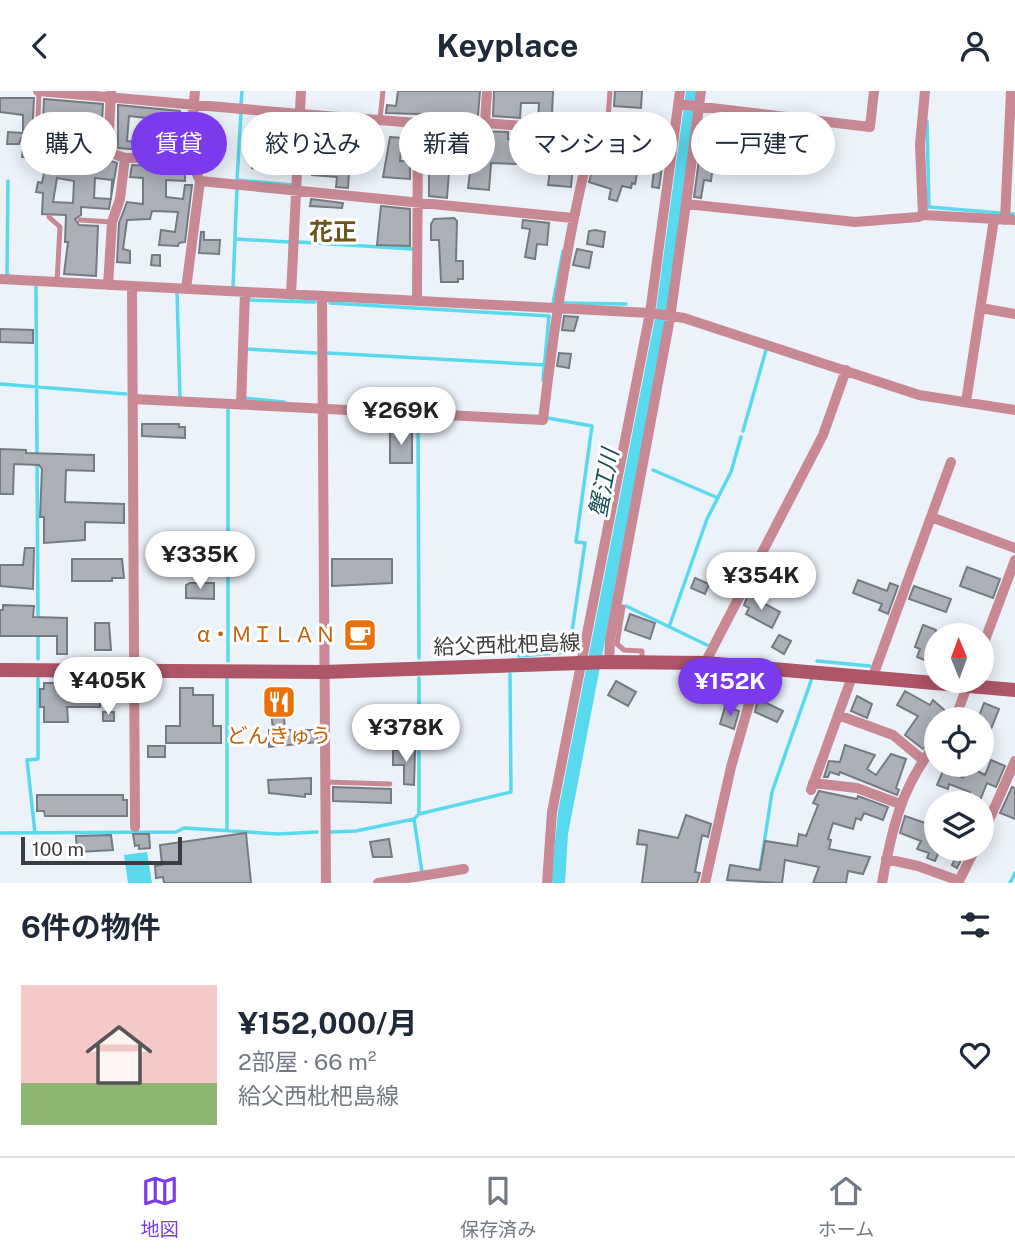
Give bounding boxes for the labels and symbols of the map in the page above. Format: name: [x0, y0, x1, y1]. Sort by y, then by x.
district label: 花正: [309, 217, 357, 245]
pin: ¥269K: [352, 387, 450, 447]
water label: 蟹江川: [584, 444, 624, 519]
pin: ¥335K: [151, 531, 249, 591]
pin: ¥354K: [712, 553, 810, 612]
cafe icon: α・ＭＩＬＡＮ: [341, 616, 379, 654]
place label: α・ＭＩＬＡＮ: [197, 622, 336, 647]
north arrow: [924, 623, 994, 693]
street label: 給父西枇杷島線: [433, 629, 581, 660]
pin: ¥405K: [59, 657, 157, 717]
pin: ¥152K: [681, 659, 779, 718]
restaurant icon: どんきゅう: [260, 683, 298, 721]
pin: ¥378K: [357, 705, 455, 764]
place label: どんきゅう: [227, 723, 332, 748]
scale bar: [21, 834, 182, 866]

